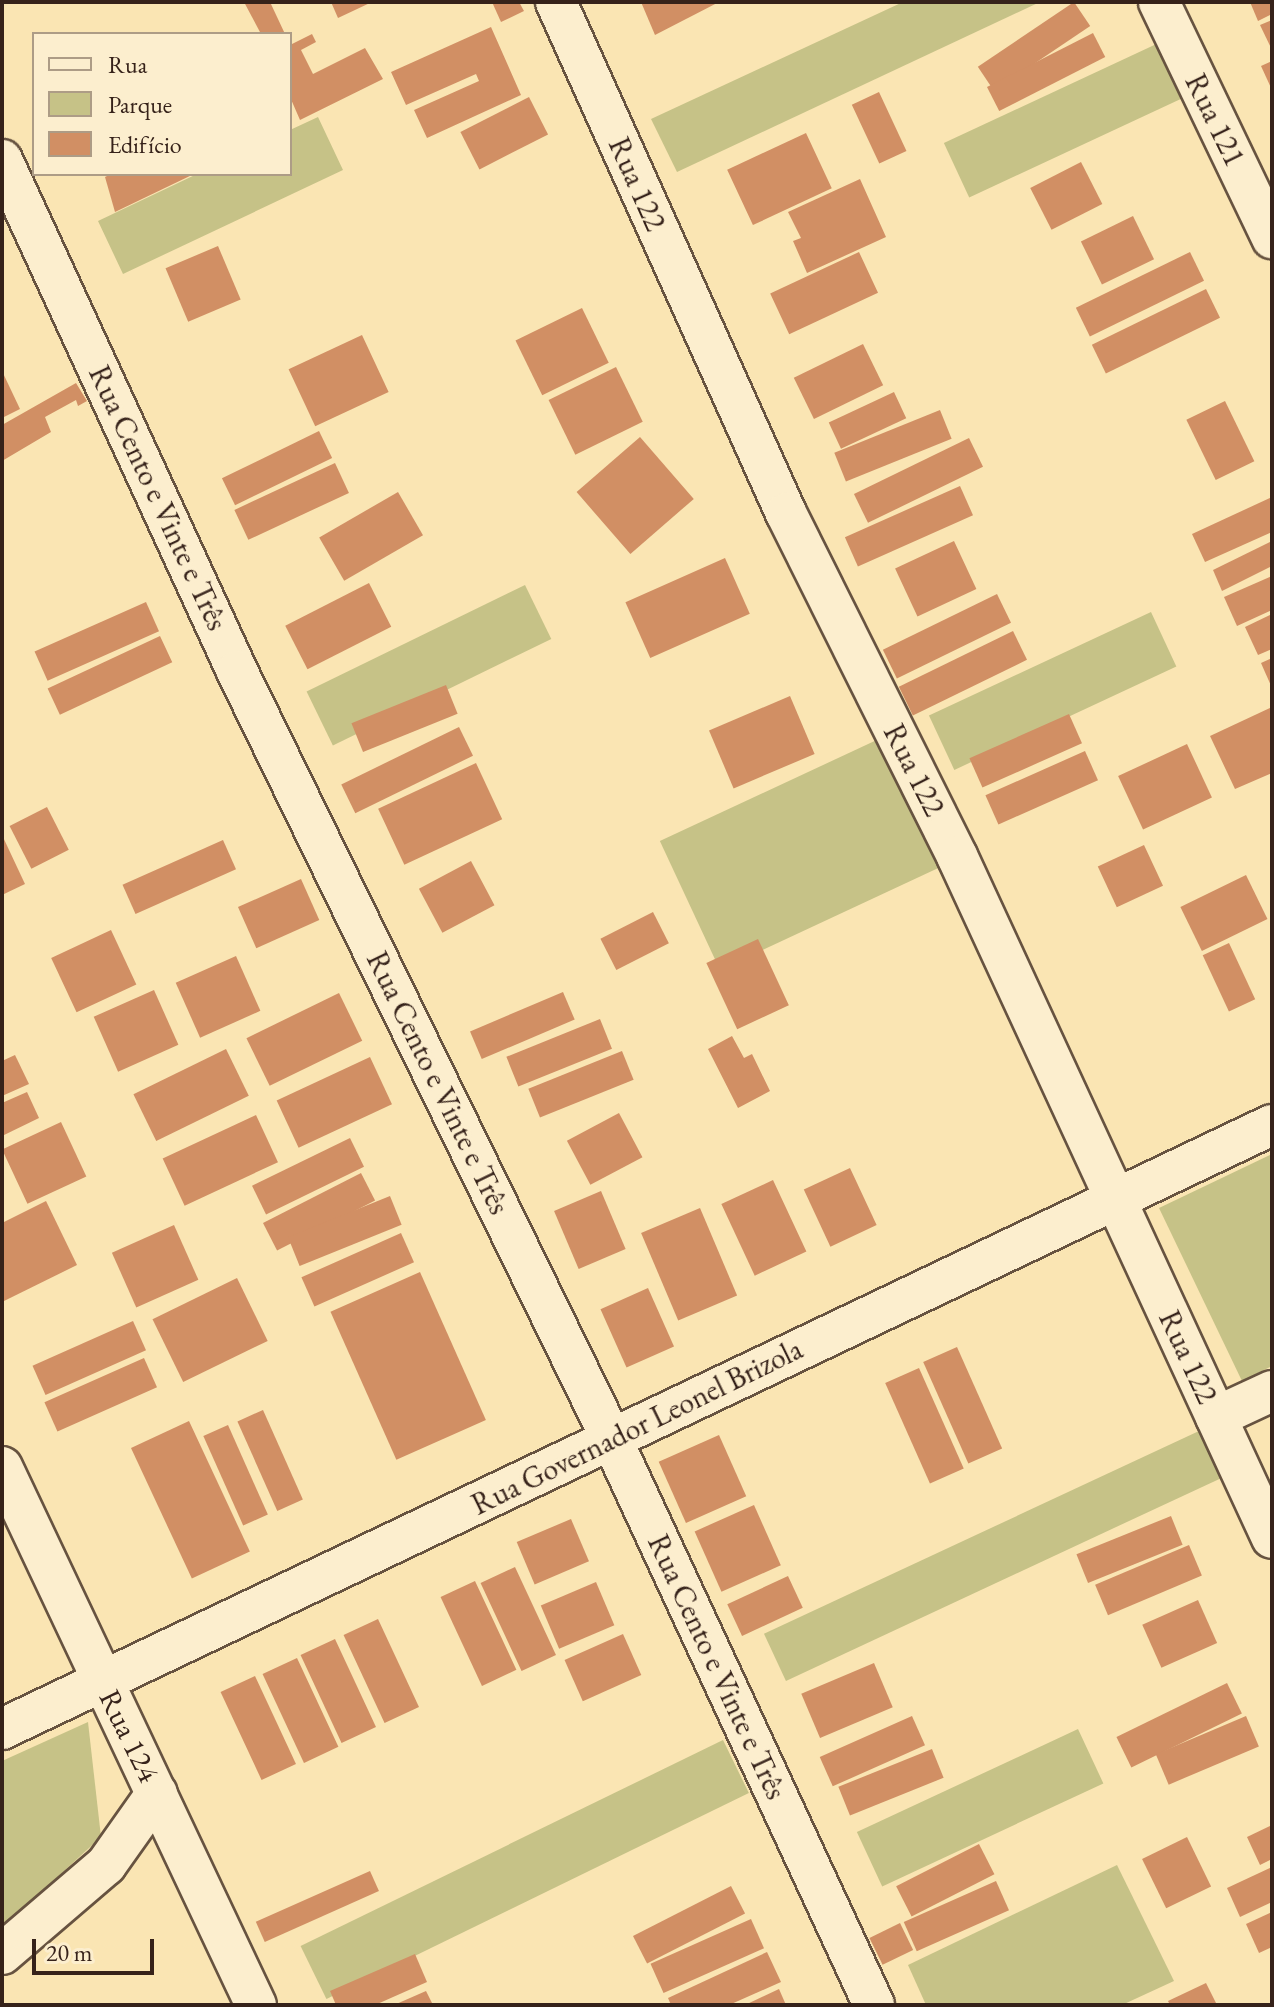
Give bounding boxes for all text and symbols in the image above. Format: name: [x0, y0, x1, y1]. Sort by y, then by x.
legend: [32, 32, 292, 176]
text: Rua: [108, 49, 147, 80]
street label: Rua 121: [1177, 68, 1253, 172]
text: Parque: [108, 89, 172, 120]
text: Edifício: [108, 129, 182, 160]
street label: Rua 122: [601, 132, 673, 236]
street label: Rua Cento e Vinte e Três: [81, 360, 235, 636]
street label: Rua 122: [876, 718, 952, 822]
street label: Rua Cento e Vinte e Três: [359, 946, 517, 1220]
street label: Rua 122: [1151, 1305, 1225, 1409]
street label: Rua Governador Leonel Brizola: [466, 1331, 808, 1523]
street label: Rua Cento e Vinte e Três: [640, 1529, 794, 1805]
street label: Rua 124: [91, 1684, 167, 1788]
scale bar: [36, 1923, 158, 1973]
text: 20 m: [46, 1937, 93, 1968]

